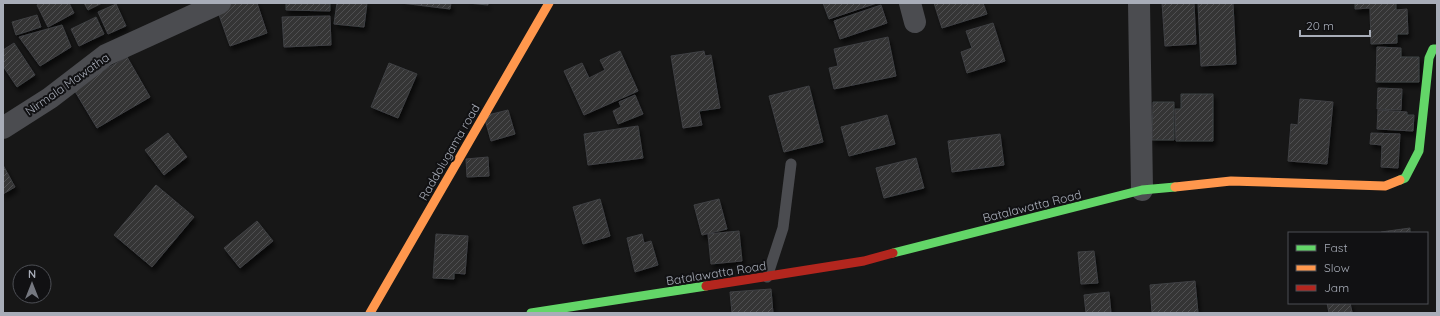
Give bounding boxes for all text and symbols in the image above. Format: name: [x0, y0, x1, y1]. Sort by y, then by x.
scale bar: [1300, 12, 1370, 38]
text: 20 m: [1306, 18, 1334, 33]
street label: Nirmala Mawatha: [22, 49, 112, 119]
street label: Raddolugama road: [415, 101, 483, 203]
street label: Batalawatta Road: [981, 186, 1083, 226]
legend: [1288, 232, 1428, 304]
text: Fast: [1324, 240, 1348, 255]
street label: Batalawatta Road: [665, 258, 767, 288]
text: Slow: [1324, 260, 1350, 275]
north arrow: [12, 264, 52, 304]
text: N: [28, 267, 36, 281]
text: Jam: [1324, 280, 1349, 295]

